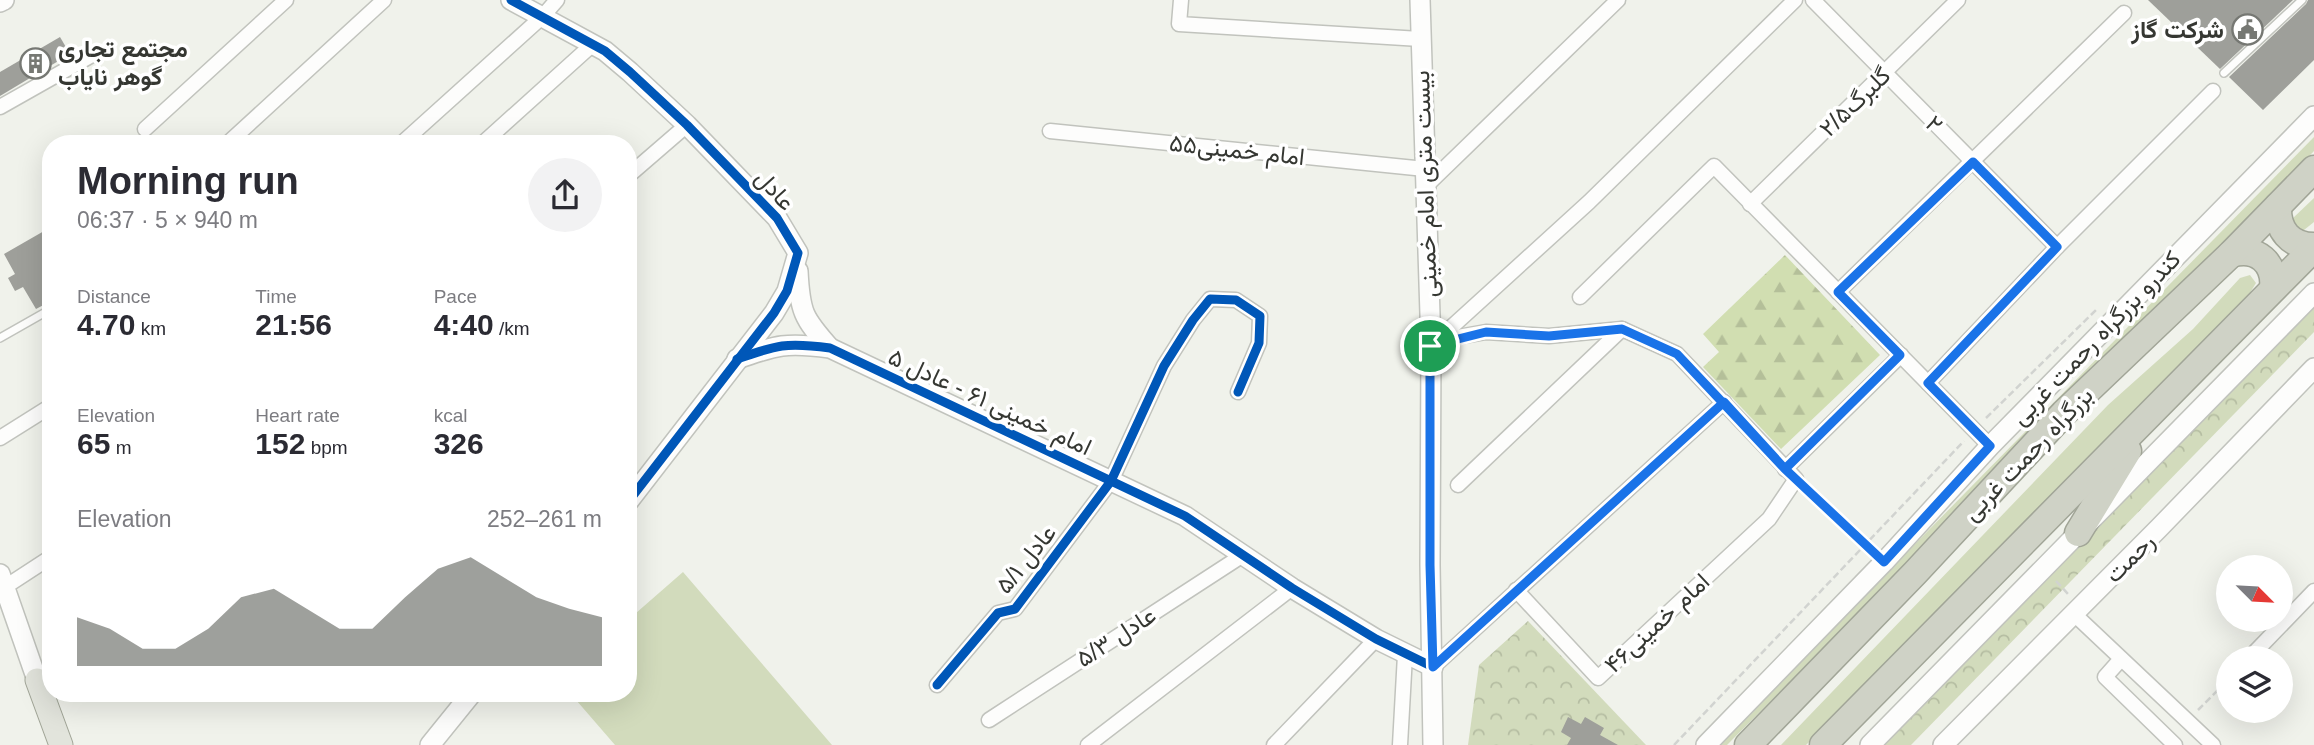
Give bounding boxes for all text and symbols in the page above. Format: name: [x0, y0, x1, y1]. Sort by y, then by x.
public building icon: شرکت گاز: [2230, 13, 2264, 47]
place label: شرکت گاز: [2130, 16, 2224, 45]
place label: مجتمع تجاری گوهر نایاب: [58, 35, 188, 92]
building icon: مجتمع تجاری گوهر نایاب: [18, 46, 52, 80]
street label: گلبرگ۲/۵: [1814, 61, 1897, 143]
street label: بیست متری امام خمینی: [1407, 70, 1445, 298]
street label: ۲: [1920, 110, 1948, 138]
street label: امام خمینی۵۵: [1168, 129, 1306, 173]
button: share: [528, 158, 602, 232]
text: Morning run: [77, 160, 299, 202]
street label: عادل: [749, 164, 801, 216]
text: 06:37 · 5 × 940 m: [77, 207, 258, 233]
street label: کندرو بزرگراه رحمت غربی: [2005, 245, 2187, 432]
text: Distance: [77, 286, 151, 307]
text: Time: [255, 286, 297, 307]
text: Pace: [434, 286, 477, 307]
text: 4.70: [77, 308, 135, 341]
text: 21:56: [255, 308, 332, 341]
text: 4:40: [434, 308, 494, 341]
pin: [1400, 316, 1460, 376]
text: km: [135, 318, 166, 339]
text: /km: [494, 318, 530, 339]
icon: arrive: [1411, 327, 1449, 365]
street label: امام خمینی ۶۱ - عادل ۵: [883, 343, 1096, 463]
street label: بزرگراه رحمت غربی: [1957, 381, 2100, 527]
text: Elevation: [77, 405, 155, 426]
text: Heart rate: [255, 405, 340, 426]
text: kcal: [434, 405, 467, 426]
text: 65: [77, 427, 110, 460]
text: 152: [255, 427, 305, 460]
text: 326: [434, 427, 484, 460]
text: m: [110, 437, 131, 458]
text: bpm: [305, 437, 348, 458]
text: Elevation: [77, 506, 172, 532]
text: 252–261 m: [487, 506, 602, 532]
street label: عادل ۵/۱: [990, 519, 1062, 599]
street label: رحمت: [2099, 527, 2161, 589]
north arrow: [2216, 555, 2292, 632]
map controls: [2216, 555, 2293, 723]
street label: امام خمینی۴۶: [1599, 567, 1717, 680]
street label: عادل ۵/۳: [1071, 601, 1161, 673]
button: layers: [2216, 646, 2293, 723]

